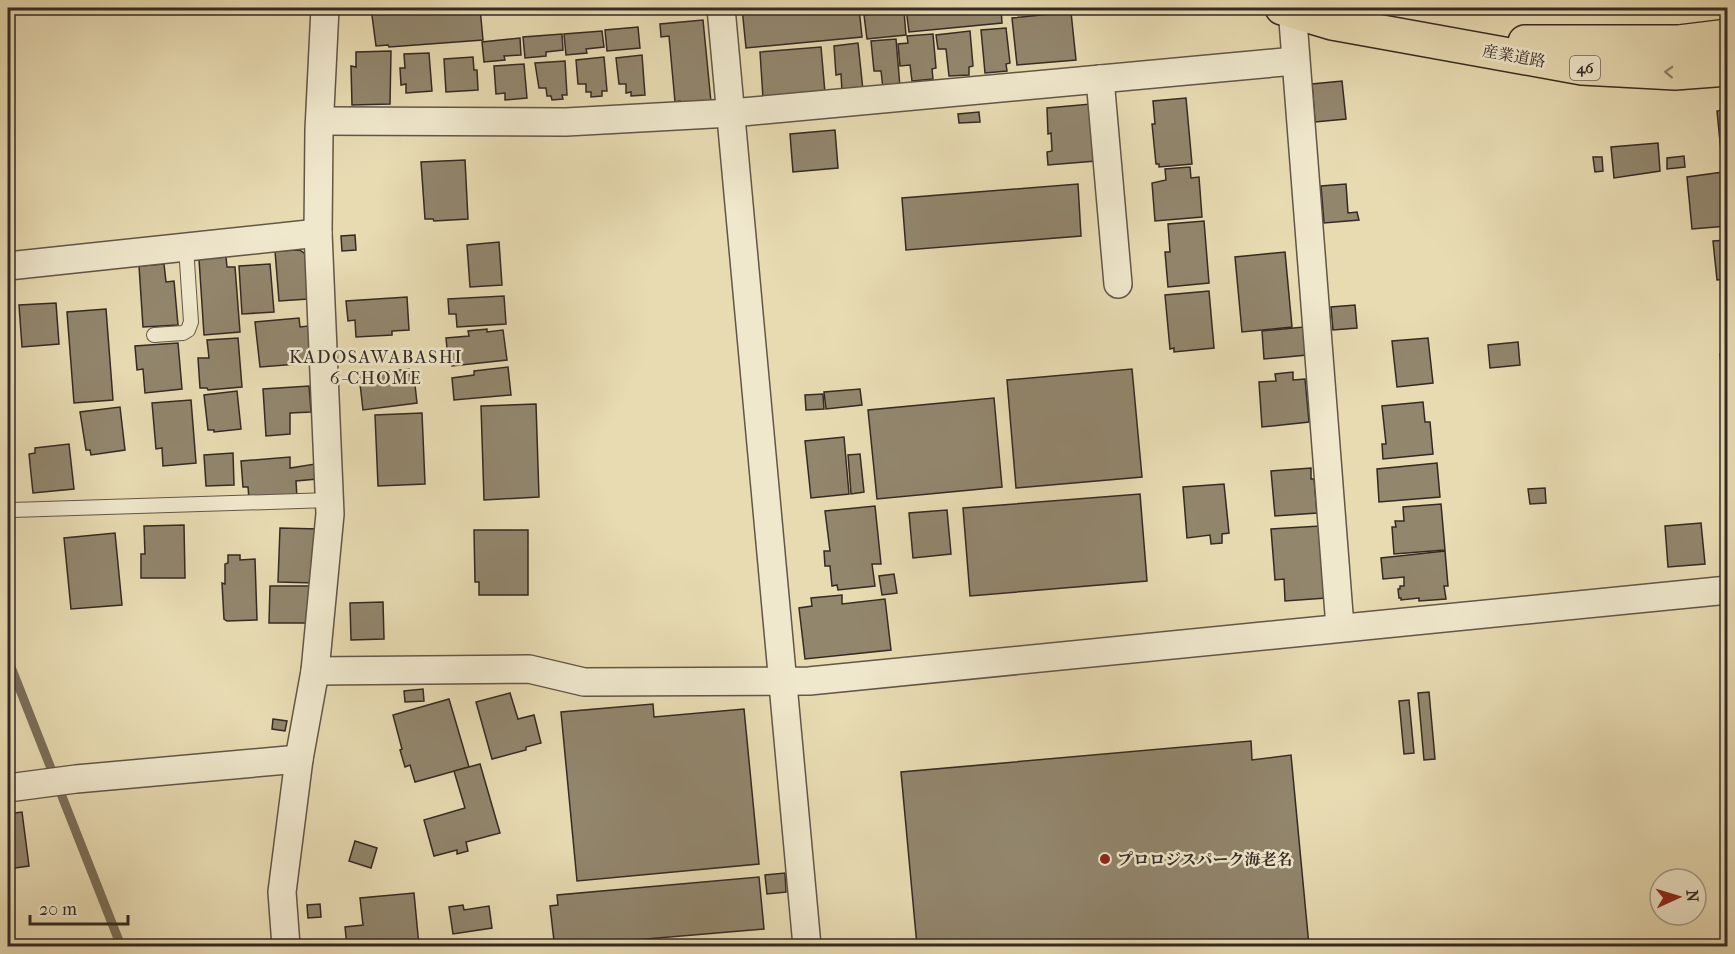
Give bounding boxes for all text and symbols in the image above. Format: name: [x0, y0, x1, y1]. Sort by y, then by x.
street label: 産業道路: [1481, 41, 1547, 71]
road number: 46: [1570, 56, 1600, 80]
one-way arrow: [1665, 66, 1674, 79]
district label: KADOSAWABASHI 6-CHOME: [289, 347, 463, 389]
place label: プロロジスパーク海老名: [1117, 850, 1293, 869]
marker: プロロジスパーク海老名: [1098, 852, 1112, 866]
north arrow: [1648, 867, 1708, 927]
scale bar: [30, 888, 128, 926]
text: N: [1683, 889, 1702, 904]
text: 20 m: [39, 899, 77, 920]

